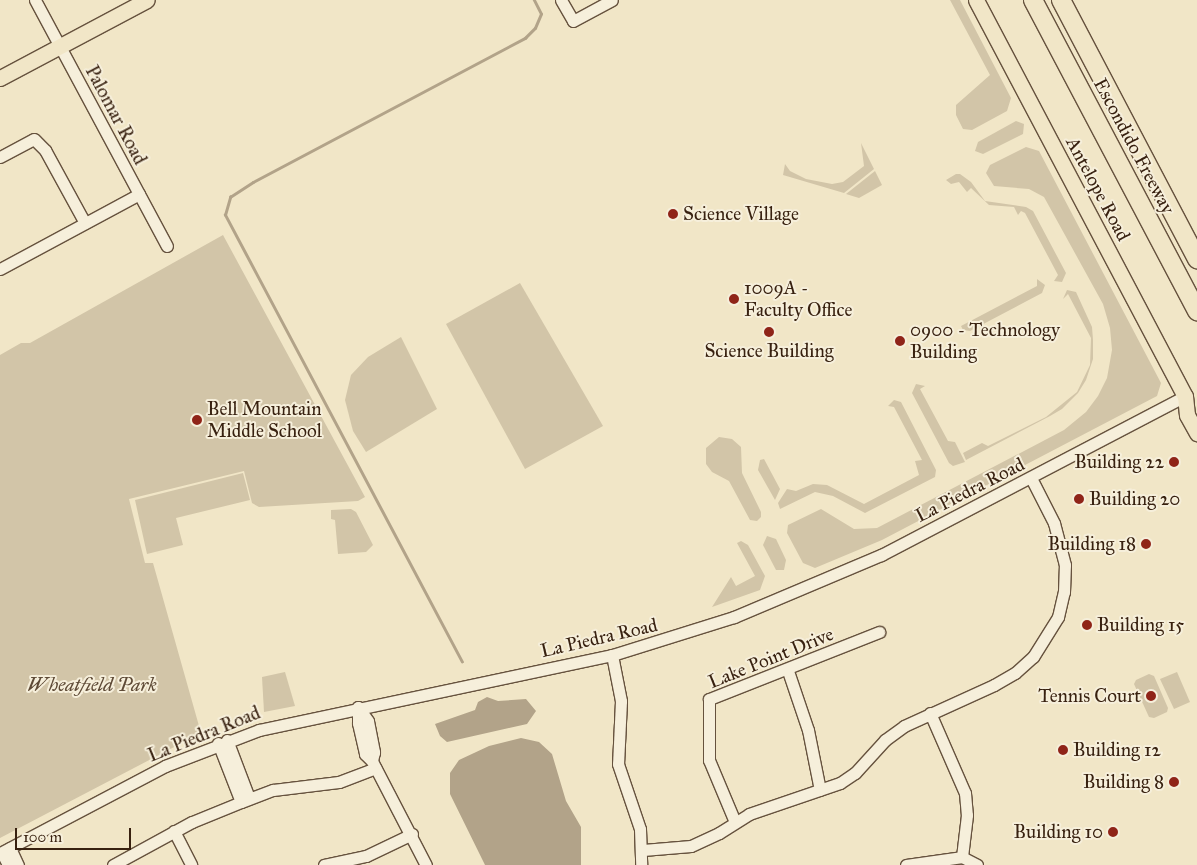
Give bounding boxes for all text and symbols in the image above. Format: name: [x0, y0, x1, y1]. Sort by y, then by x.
street label: Palomar Road: [80, 62, 152, 168]
street label: Escondido Freeway: [1089, 74, 1179, 218]
street label: Antelope Road: [1061, 133, 1135, 245]
place label: Science Village: [683, 203, 799, 225]
marker: Science Village: [667, 208, 679, 220]
place label: 1009A - Faculty Office: [744, 277, 852, 321]
marker: 1009A - Faculty Office: [728, 293, 740, 305]
place label: 0900 - Technology Building: [910, 319, 1060, 363]
marker: Science Building: [763, 326, 775, 338]
marker: 0900 - Technology Building: [894, 335, 906, 347]
place label: Science Building: [704, 340, 834, 362]
place label: Bell Mountain Middle School: [207, 398, 322, 442]
marker: Bell Mountain Middle School: [191, 414, 203, 426]
place label: Building 22: [1074, 451, 1164, 473]
street label: La Piedra Road: [912, 453, 1028, 527]
marker: Building 22: [1168, 456, 1180, 468]
place label: Building 20: [1089, 488, 1180, 510]
marker: Building 20: [1073, 493, 1085, 505]
place label: Building 18: [1047, 533, 1136, 555]
marker: Building 18: [1140, 538, 1152, 550]
street label: La Piedra Road: [538, 613, 660, 663]
place label: Building 15: [1097, 614, 1184, 636]
marker: Building 15: [1081, 619, 1093, 631]
street label: Lake Point Drive: [705, 623, 837, 693]
park label: Wheatfield Park: [27, 674, 157, 696]
place label: Tennis Court: [1038, 685, 1141, 707]
marker: Tennis Court: [1145, 690, 1157, 702]
street label: La Piedra Road: [144, 701, 264, 767]
place label: Building 12: [1073, 739, 1161, 761]
marker: Building 12: [1057, 744, 1069, 756]
place label: Building 8: [1083, 771, 1164, 793]
marker: Building 8: [1168, 776, 1180, 788]
scale bar: [18, 818, 134, 850]
place label: Building 10: [1014, 821, 1103, 843]
marker: Building 10: [1107, 826, 1119, 838]
text: 100 m: [23, 828, 62, 846]

